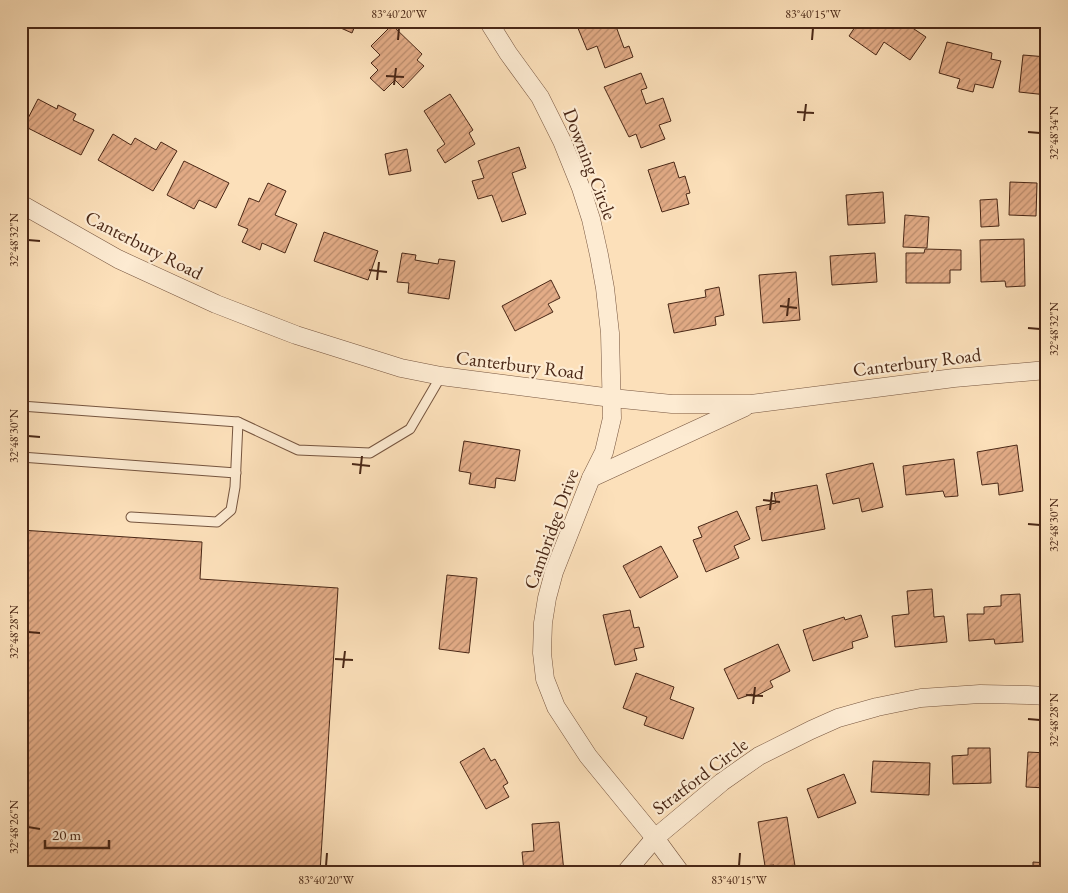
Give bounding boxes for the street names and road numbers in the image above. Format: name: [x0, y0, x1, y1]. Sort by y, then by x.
street label: Downing Circle: [557, 105, 623, 223]
street label: Canterbury Road: [81, 205, 207, 286]
street label: Canterbury Road: [852, 342, 983, 382]
street label: Canterbury Road: [455, 345, 586, 385]
street label: Cambridge Drive: [518, 465, 584, 593]
street label: Stratford Circle: [647, 732, 753, 820]

